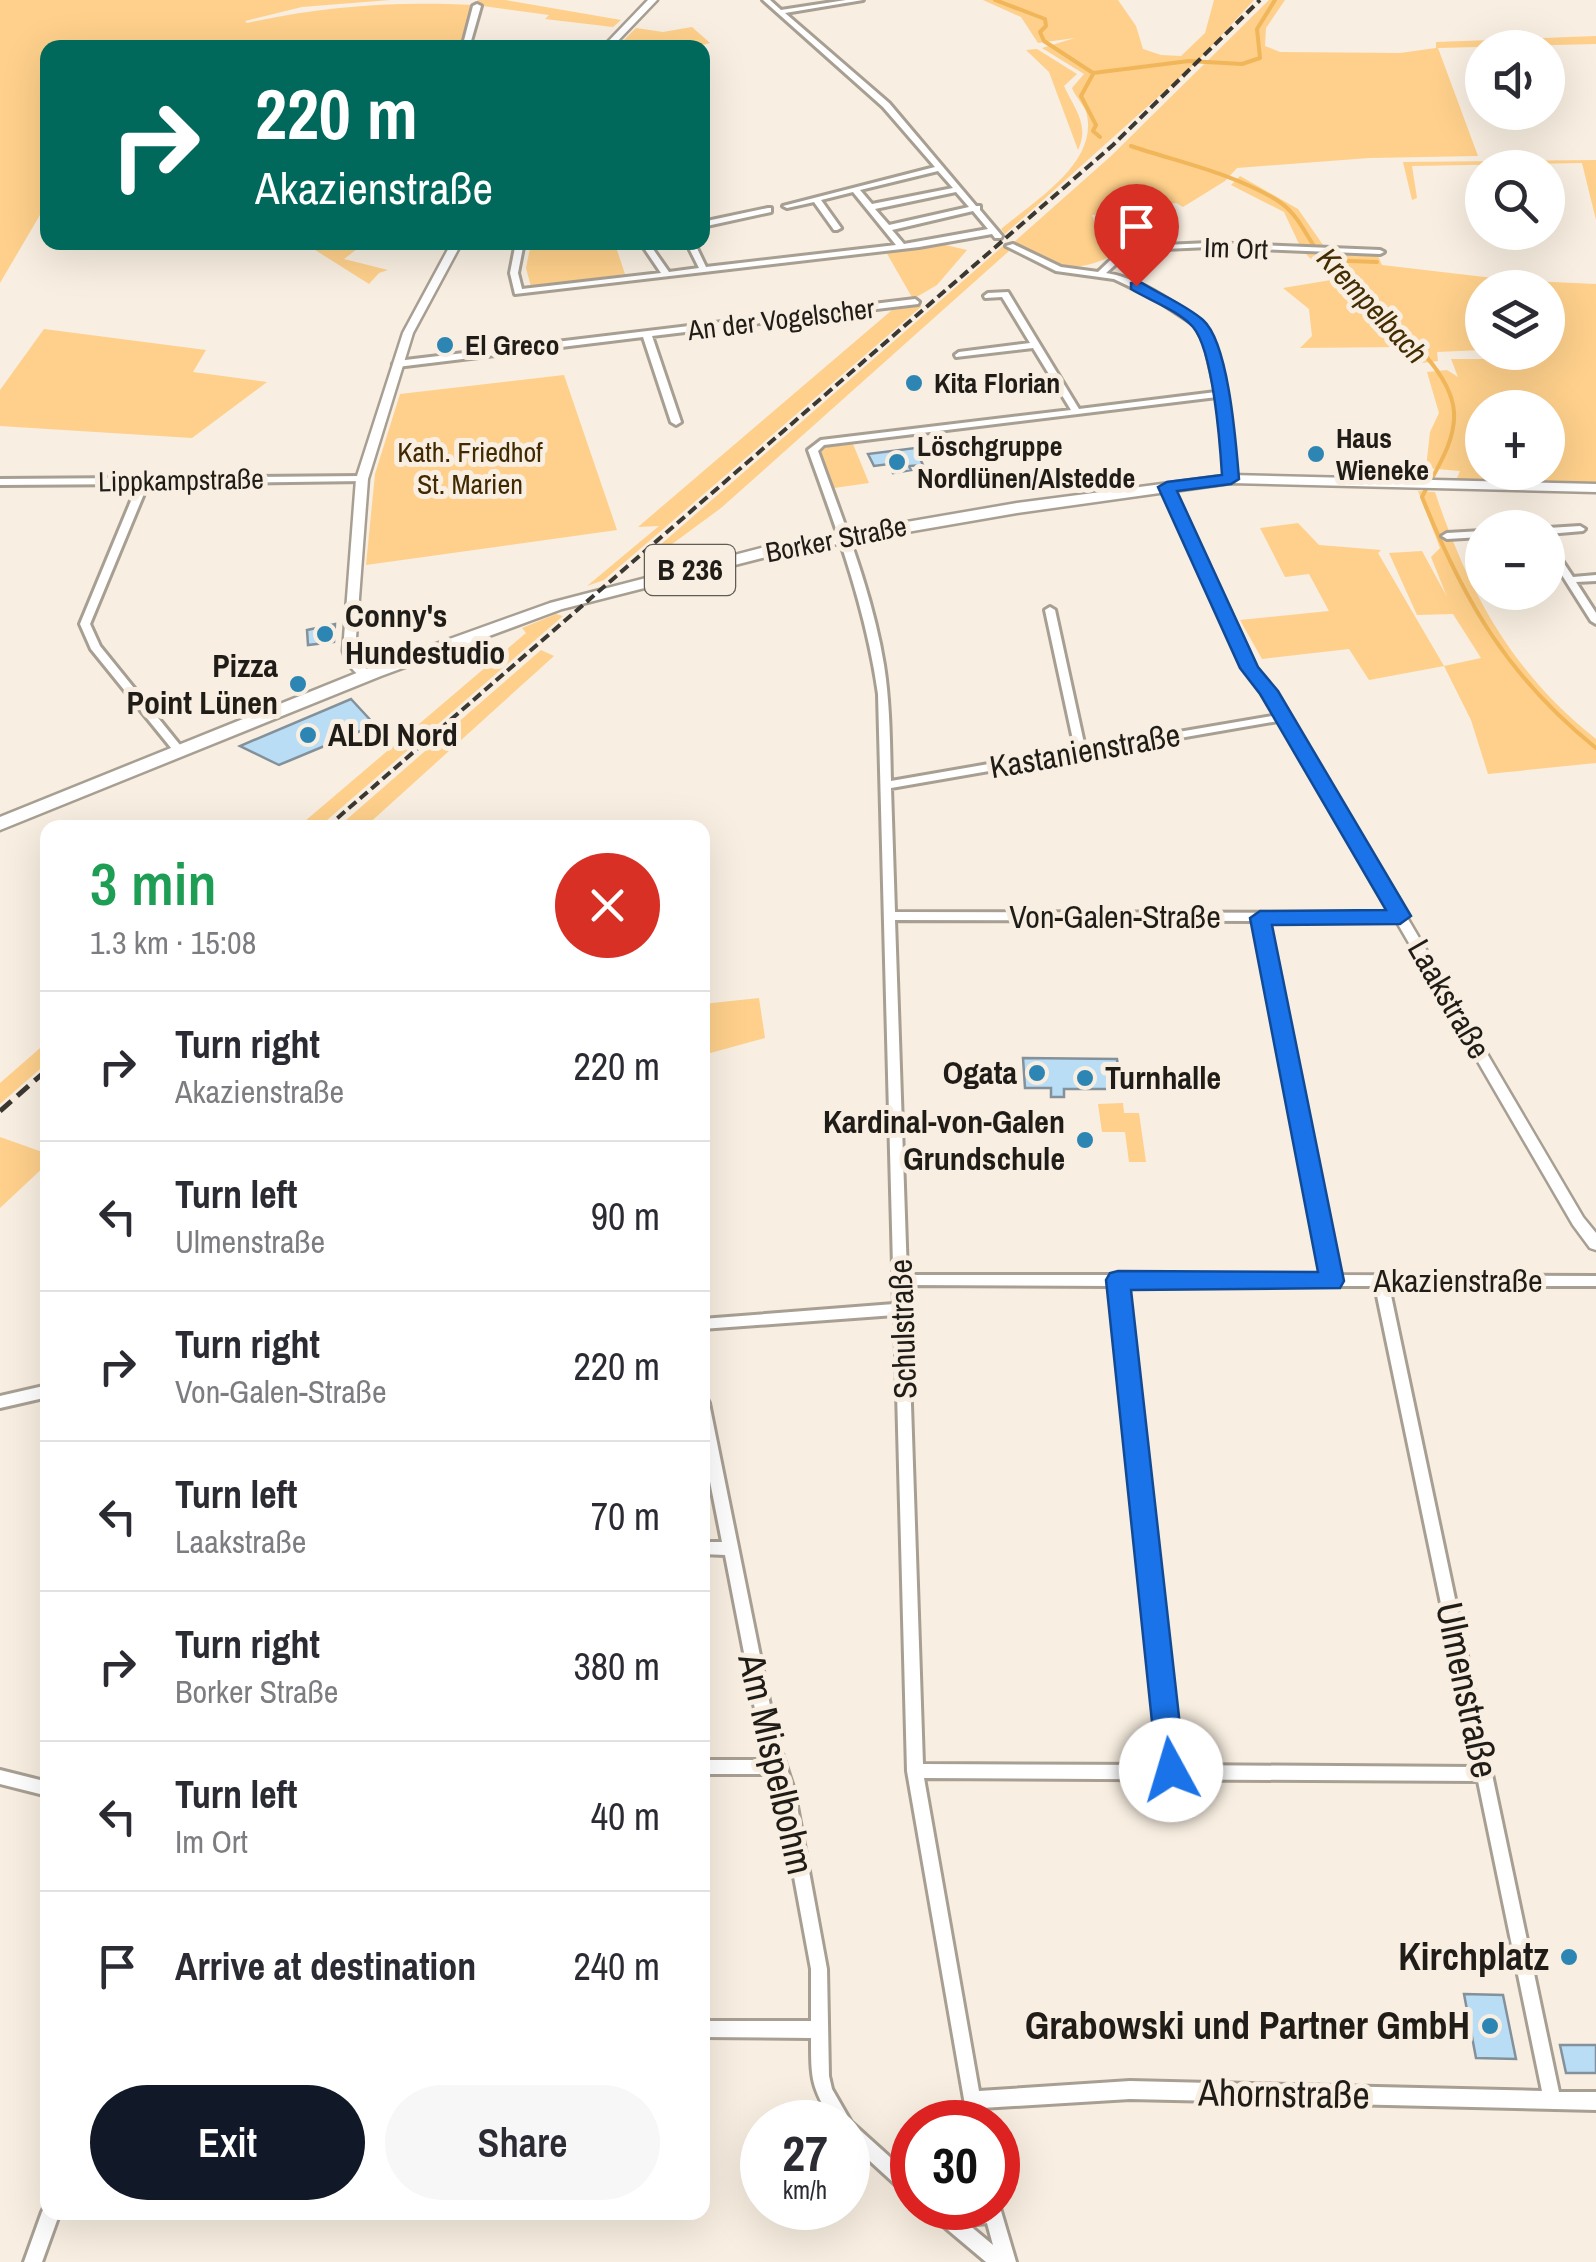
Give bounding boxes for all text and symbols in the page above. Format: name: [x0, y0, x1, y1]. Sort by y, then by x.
map controls: [1465, 30, 1565, 610]
button: sound: [1465, 30, 1565, 130]
text: 220 m: [255, 67, 418, 161]
icon: right: [90, 80, 220, 210]
button: search: [1465, 150, 1565, 250]
text: Akazienstraße: [255, 157, 493, 218]
pin: [1094, 184, 1179, 287]
icon: arrive: [1109, 199, 1164, 254]
street label: Im Ort: [1203, 228, 1269, 268]
water label: Krempelbach: [1309, 239, 1437, 372]
button: layers: [1465, 270, 1565, 370]
street label: An der Vogelscher: [685, 289, 877, 349]
place label: El Greco: [465, 326, 559, 364]
marker: El Greco: [434, 334, 456, 356]
place label: Kita Florian: [934, 364, 1060, 402]
marker: Kita Florian: [903, 372, 925, 394]
button: +: [1465, 390, 1565, 490]
place label: Haus Wieneke: [1336, 419, 1429, 489]
place label: Löschgruppe Nordlünen/Alstedde: [917, 427, 1135, 497]
park label: Kath. Friedhof St. Marien: [397, 433, 543, 503]
marker: Haus Wieneke: [1305, 443, 1327, 465]
marker: Löschgruppe Nordlünen/Alstedde: [886, 451, 908, 473]
street label: Lippkampstraße: [98, 460, 264, 500]
street label: Borker Straße: [762, 507, 910, 571]
button: −: [1465, 510, 1565, 610]
road number: B 236: [645, 545, 735, 595]
place label: Conny's Hundestudio: [345, 594, 505, 674]
marker: Conny's Hundestudio: [314, 623, 336, 645]
place label: Pizza Point Lünen: [126, 644, 278, 724]
marker: Pizza Point Lünen: [287, 673, 309, 695]
place label: ALDI Nord: [328, 713, 458, 756]
street label: Kastanienstraße: [986, 713, 1183, 788]
marker: ALDI Nord: [297, 724, 319, 746]
text: 3 min: [90, 843, 217, 924]
button: close: [555, 853, 660, 958]
street label: Von-Galen-Straße: [1009, 895, 1221, 938]
text: 1.3 km · 15:08: [90, 921, 256, 964]
street label: Laakstraße: [1398, 931, 1501, 1066]
text: Turn right: [175, 1019, 320, 1070]
icon: right: [90, 1039, 145, 1094]
text: 220 m: [573, 1041, 660, 1092]
place label: Ogata: [943, 1051, 1017, 1094]
place label: Turnhalle: [1105, 1056, 1221, 1099]
marker: Ogata: [1026, 1062, 1048, 1084]
marker: Turnhalle: [1074, 1067, 1096, 1089]
text: Akazienstraße: [175, 1070, 344, 1113]
place label: Kardinal-von-Galen Grundschule: [823, 1100, 1065, 1180]
marker: Kardinal-von-Galen Grundschule: [1074, 1129, 1096, 1151]
text: Turn left: [175, 1169, 297, 1220]
icon: left: [90, 1189, 145, 1244]
text: 90 m: [591, 1191, 660, 1242]
text: Ulmenstraße: [175, 1220, 325, 1263]
street label: Schulstraße: [879, 1258, 926, 1400]
street label: Akazienstraße: [1372, 1259, 1543, 1302]
text: Turn right: [175, 1319, 320, 1370]
icon: right: [90, 1339, 145, 1394]
text: 220 m: [573, 1341, 660, 1392]
text: Von-Galen-Straße: [175, 1370, 387, 1413]
text: Turn left: [175, 1469, 297, 1520]
icon: left: [90, 1489, 145, 1544]
text: 70 m: [591, 1491, 660, 1542]
text: Laakstraße: [175, 1520, 306, 1563]
street label: Ulmenstraße: [1424, 1597, 1511, 1782]
text: Turn right: [175, 1619, 320, 1670]
icon: right: [90, 1639, 145, 1694]
text: 380 m: [573, 1641, 660, 1692]
street label: Am Mispelbohm: [726, 1647, 827, 1879]
text: Borker Straße: [175, 1670, 338, 1713]
position arrow: [1119, 1718, 1223, 1822]
text: Turn left: [175, 1769, 297, 1820]
icon: left: [90, 1789, 145, 1844]
text: 40 m: [591, 1791, 660, 1842]
text: Im Ort: [175, 1820, 248, 1863]
place label: Kirchplatz: [1398, 1931, 1549, 1982]
icon: arrive: [90, 1939, 145, 1994]
text: Arrive at destination: [175, 1941, 476, 1992]
text: 240 m: [573, 1941, 660, 1992]
marker: Kirchplatz: [1558, 1946, 1580, 1968]
place label: Grabowski und Partner GmbH: [1025, 2000, 1470, 2051]
marker: Grabowski und Partner GmbH: [1479, 2015, 1501, 2037]
street label: Ahornstraße: [1197, 2066, 1370, 2120]
button: Exit: [90, 2085, 365, 2200]
button: Share: [385, 2085, 660, 2200]
speed limit sign: 30: [890, 2100, 1020, 2230]
text: 27: [782, 2119, 828, 2187]
text: km/h: [783, 2173, 827, 2207]

